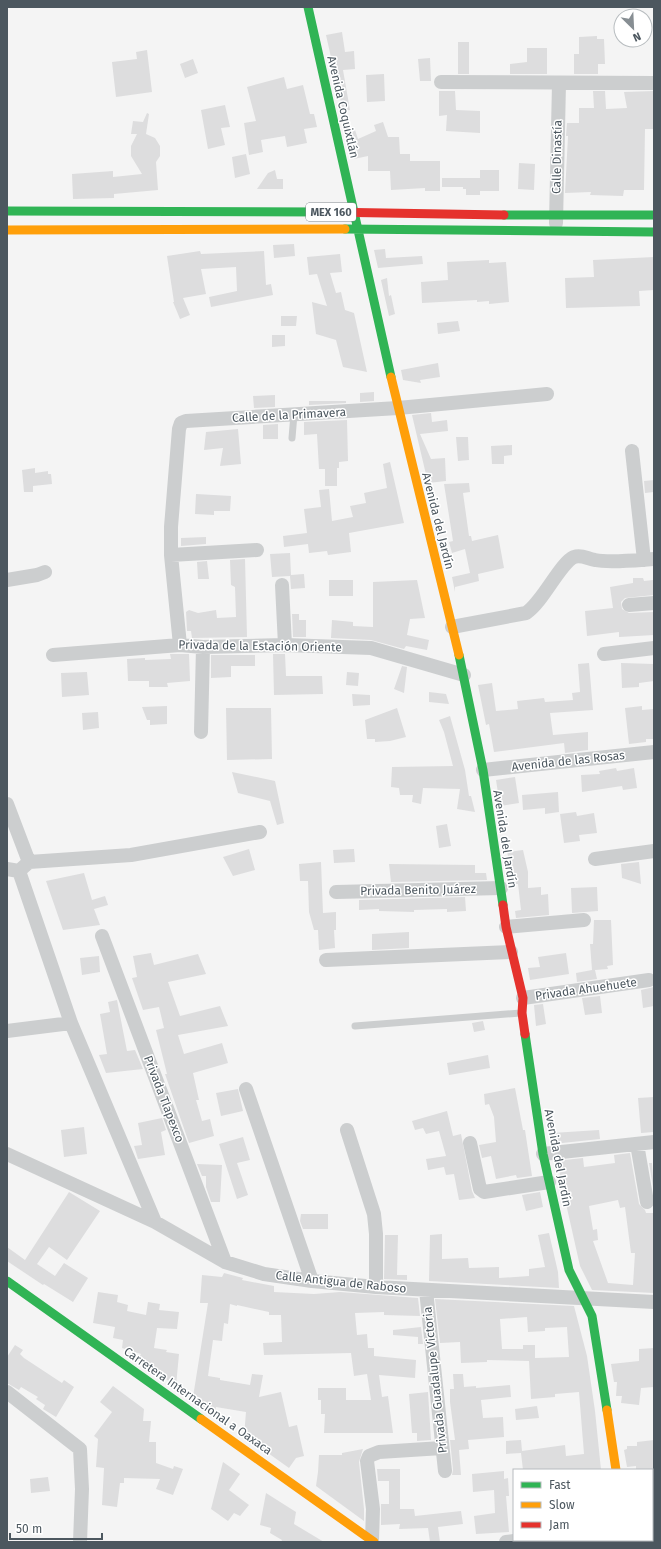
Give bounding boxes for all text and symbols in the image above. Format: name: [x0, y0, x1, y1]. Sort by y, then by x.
north arrow: [613, 8, 653, 48]
text: N: [631, 29, 643, 44]
street label: Avenida Coquixtlán: [324, 54, 362, 160]
street label: Calle Dinastía: [549, 120, 565, 194]
road number: MEX 160: [306, 203, 356, 221]
street label: Calle de la Primavera: [232, 405, 346, 425]
street label: Avenida del Jardín: [419, 471, 457, 571]
street label: Privada de la Estación Oriente: [178, 638, 342, 654]
street label: Avenida de las Rosas: [511, 748, 626, 774]
street label: Avenida del Jardín: [490, 789, 520, 889]
street label: Privada Benito Juárez: [360, 882, 476, 898]
street label: Privada Ahuehuete: [534, 975, 638, 1003]
street label: Privada Tlapexco: [141, 1054, 187, 1144]
street label: Avenida del Jardín: [542, 1108, 574, 1208]
street label: Calle Antigua de Raboso: [275, 1268, 407, 1296]
street label: Privada Guadalupe Victoria: [420, 1306, 450, 1454]
street label: Carretera Internacional a Oaxaca: [121, 1344, 275, 1458]
legend: [513, 1469, 653, 1541]
text: Fast: [549, 1478, 571, 1492]
text: Slow: [549, 1498, 575, 1512]
scale bar: [10, 1515, 102, 1541]
text: Jam: [549, 1518, 569, 1532]
text: 50 m: [16, 1522, 42, 1536]

